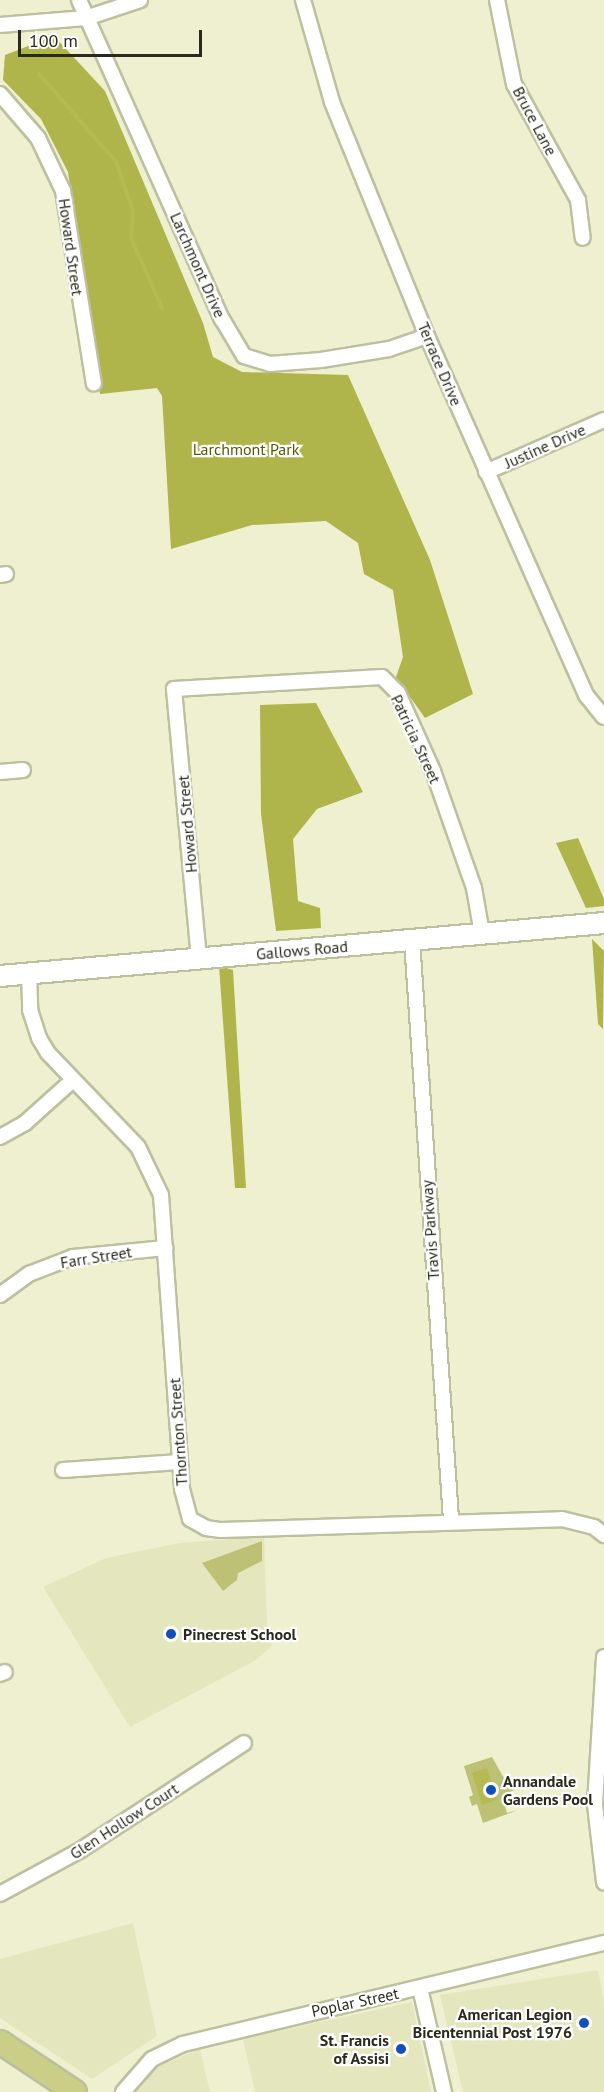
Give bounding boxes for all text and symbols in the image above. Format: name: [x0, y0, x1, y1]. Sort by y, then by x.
scale bar: [21, 18, 206, 56]
text: 100 m: [29, 29, 78, 52]
street label: Bruce Lane: [509, 83, 561, 159]
street label: Howard Street: [55, 197, 87, 297]
street label: Larchmont Drive: [166, 209, 230, 321]
street label: Terrace Drive: [414, 319, 466, 409]
street label: Justine Drive: [501, 420, 589, 472]
park label: Larchmont Park: [193, 439, 299, 459]
street label: Patricia Street: [387, 691, 445, 787]
street label: Howard Street: [173, 774, 201, 874]
street label: Gallows Road: [255, 936, 349, 964]
street label: Travis Parkway: [417, 1179, 443, 1281]
street label: Farr Street: [59, 1242, 133, 1272]
street label: Thornton Street: [165, 1377, 191, 1487]
place label: Pinecrest School: [183, 1624, 296, 1644]
marker: Pinecrest School: [164, 1627, 178, 1641]
place label: Annandale Gardens Pool: [503, 1771, 593, 1809]
street label: Glen Hollow Court: [66, 1779, 182, 1863]
marker: Annandale Gardens Pool: [484, 1783, 498, 1797]
street label: Poplar Street: [310, 1983, 400, 2021]
place label: American Legion Bicentennial Post 1976: [413, 2004, 572, 2042]
marker: American Legion Bicentennial Post 1976: [577, 2016, 591, 2030]
place label: St. Francis of Assisi: [319, 2030, 389, 2068]
marker: St. Francis of Assisi: [394, 2042, 408, 2056]

